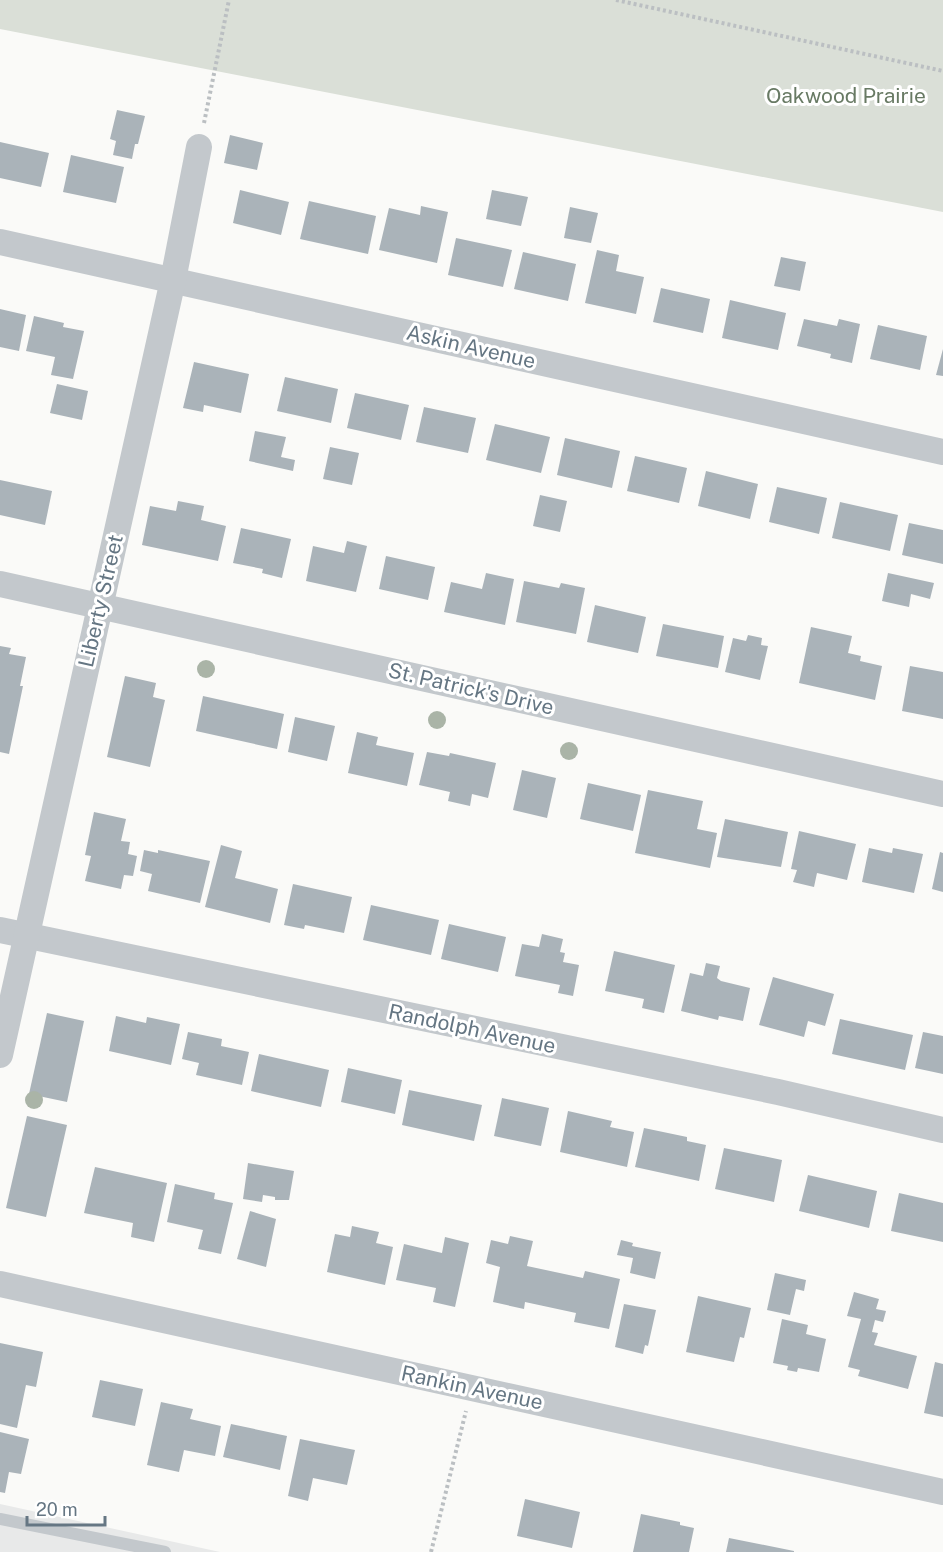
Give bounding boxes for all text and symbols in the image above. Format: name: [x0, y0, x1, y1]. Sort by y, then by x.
park label: Oakwood Prairie: [766, 83, 926, 108]
street label: Askin Avenue: [404, 320, 538, 374]
street label: Liberty Street: [73, 532, 128, 670]
street label: St. Patrick's Drive: [386, 657, 556, 720]
street label: Randolph Avenue: [386, 999, 558, 1058]
street label: Rankin Avenue: [399, 1360, 545, 1415]
scale bar: [27, 1489, 105, 1527]
text: 20 m: [36, 1499, 78, 1520]

